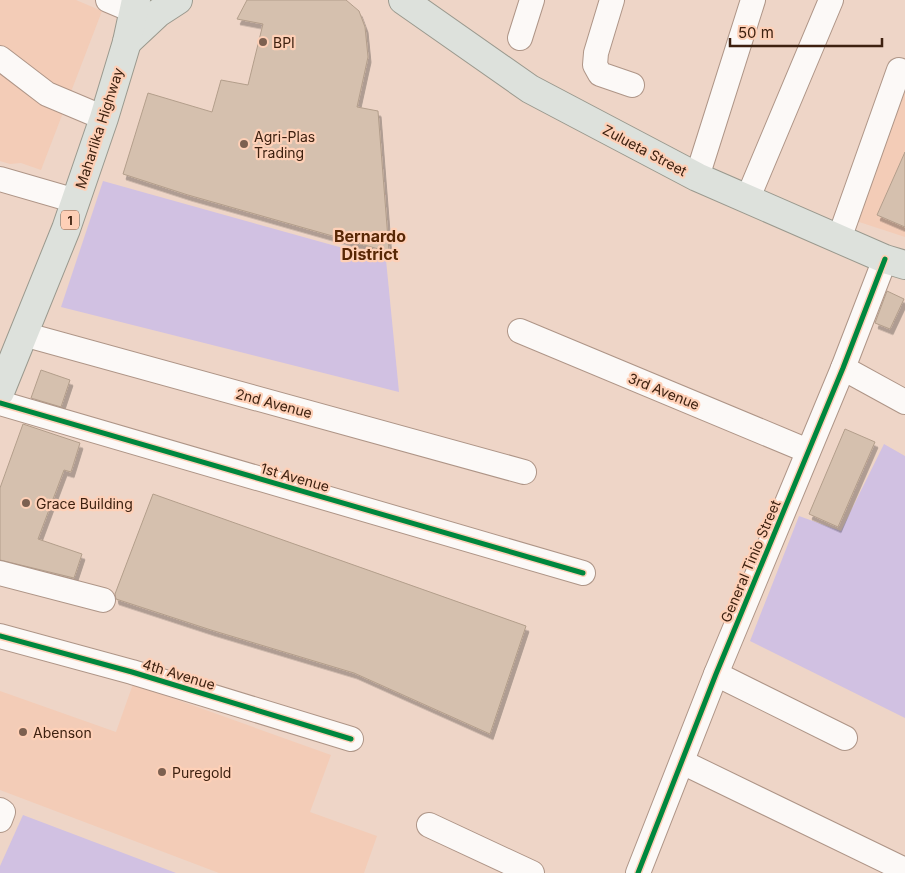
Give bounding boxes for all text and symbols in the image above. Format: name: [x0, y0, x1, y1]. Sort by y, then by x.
scale bar: [730, 15, 882, 47]
text: 50 m: [738, 23, 774, 42]
place label: BPI: [273, 34, 295, 51]
marker: BPI: [257, 36, 269, 48]
street label: Maharlika Highway: [71, 65, 127, 191]
street label: Zulueta Street: [600, 121, 690, 179]
place label: Agri-Plas Trading: [254, 128, 315, 161]
marker: Agri-Plas Trading: [238, 138, 250, 150]
road number: 1: [61, 210, 79, 230]
district label: Bernardo District: [334, 226, 406, 264]
street label: 3rd Avenue: [626, 369, 702, 413]
street label: 2nd Avenue: [234, 385, 314, 421]
street label: 1st Avenue: [259, 459, 331, 495]
place label: Grace Building: [36, 495, 133, 512]
marker: Grace Building: [20, 497, 32, 509]
street label: General Tinio Street: [716, 497, 784, 625]
street label: 4th Avenue: [141, 655, 217, 693]
place label: Abenson: [33, 724, 92, 741]
marker: Abenson: [17, 726, 29, 738]
place label: Puregold: [172, 764, 231, 781]
marker: Puregold: [156, 766, 168, 778]

